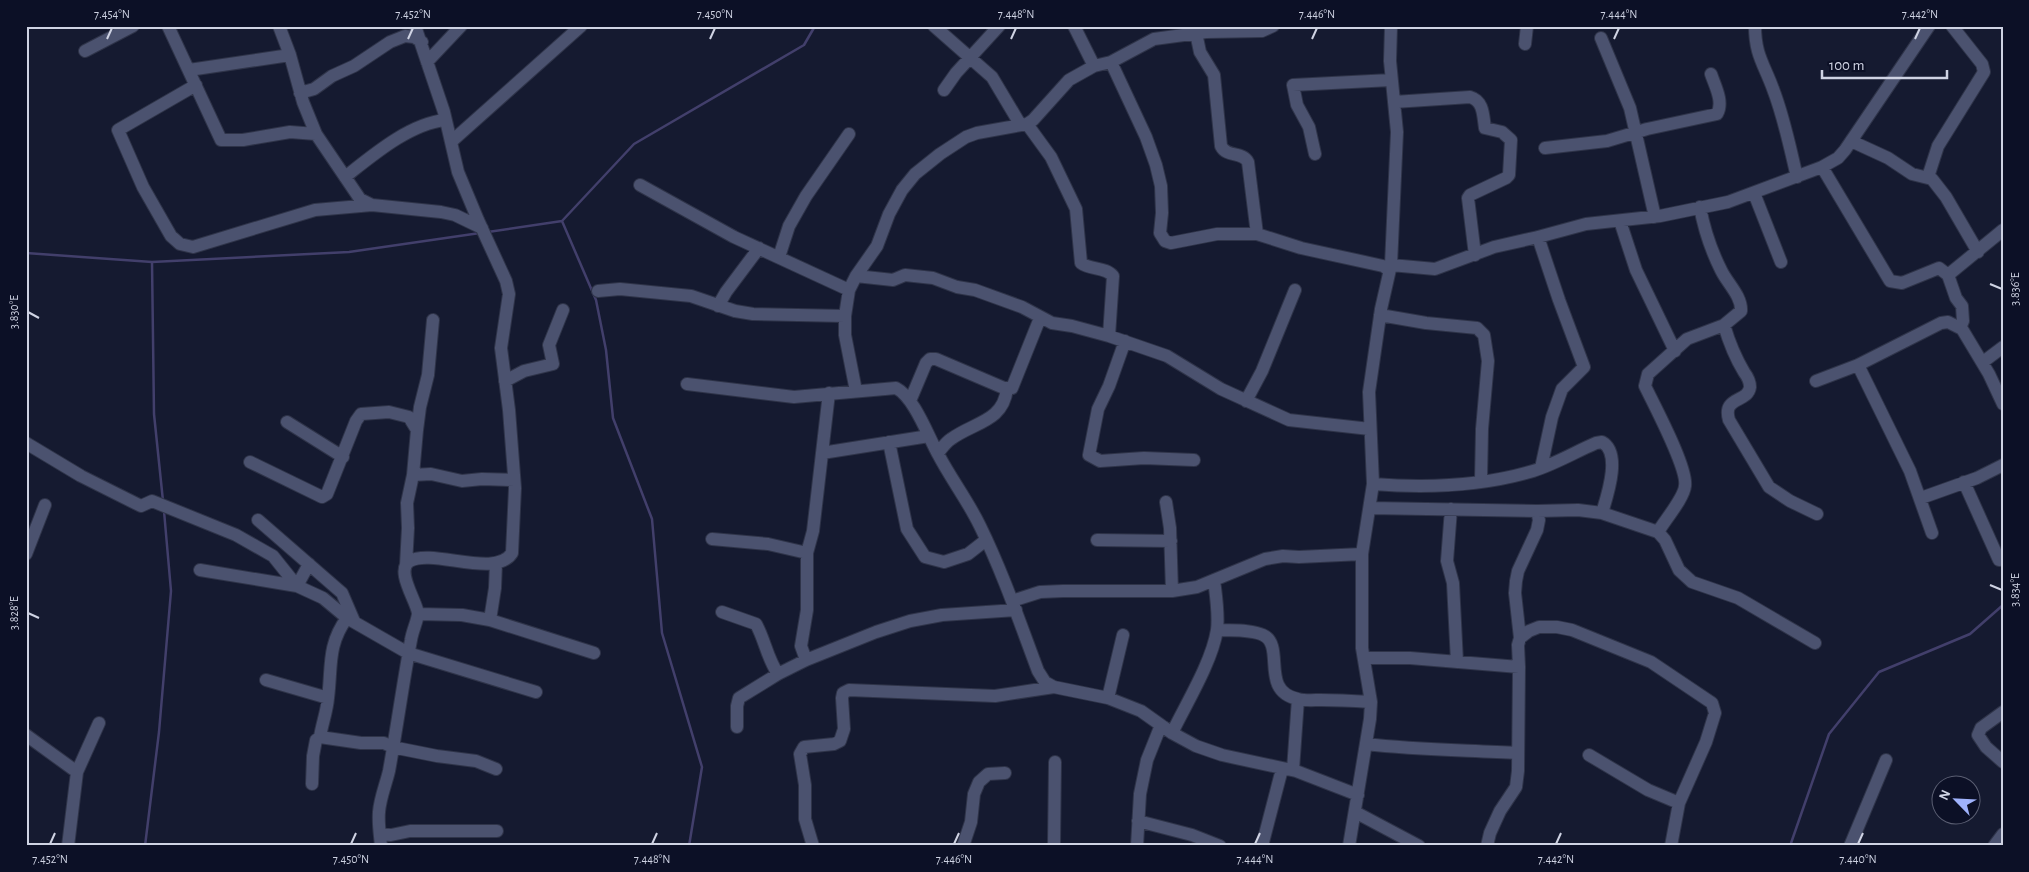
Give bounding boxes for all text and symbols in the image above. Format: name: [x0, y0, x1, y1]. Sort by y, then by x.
text: 7.454°N: [94, 8, 130, 20]
text: 7.452°N: [395, 8, 431, 20]
text: 7.450°N: [697, 8, 733, 20]
text: 7.448°N: [998, 8, 1034, 20]
text: 7.446°N: [1299, 8, 1335, 20]
text: 7.444°N: [1601, 8, 1637, 20]
text: 7.442°N: [1902, 8, 1938, 20]
scale bar: [1822, 48, 1946, 80]
text: 100 m: [1829, 58, 1864, 73]
text: 3.836°E: [2009, 272, 2021, 306]
text: 3.830°E: [8, 295, 20, 329]
text: 3.834°E: [2009, 573, 2021, 607]
text: 3.828°E: [8, 596, 20, 630]
north arrow: [1932, 774, 1982, 824]
text: N: [1937, 788, 1953, 802]
text: 7.452°N: [32, 853, 68, 865]
text: 7.450°N: [333, 853, 369, 865]
text: 7.448°N: [634, 853, 670, 865]
text: 7.446°N: [936, 853, 972, 865]
text: 7.444°N: [1237, 853, 1273, 865]
text: 7.442°N: [1538, 853, 1574, 865]
text: 7.440°N: [1839, 853, 1877, 865]

